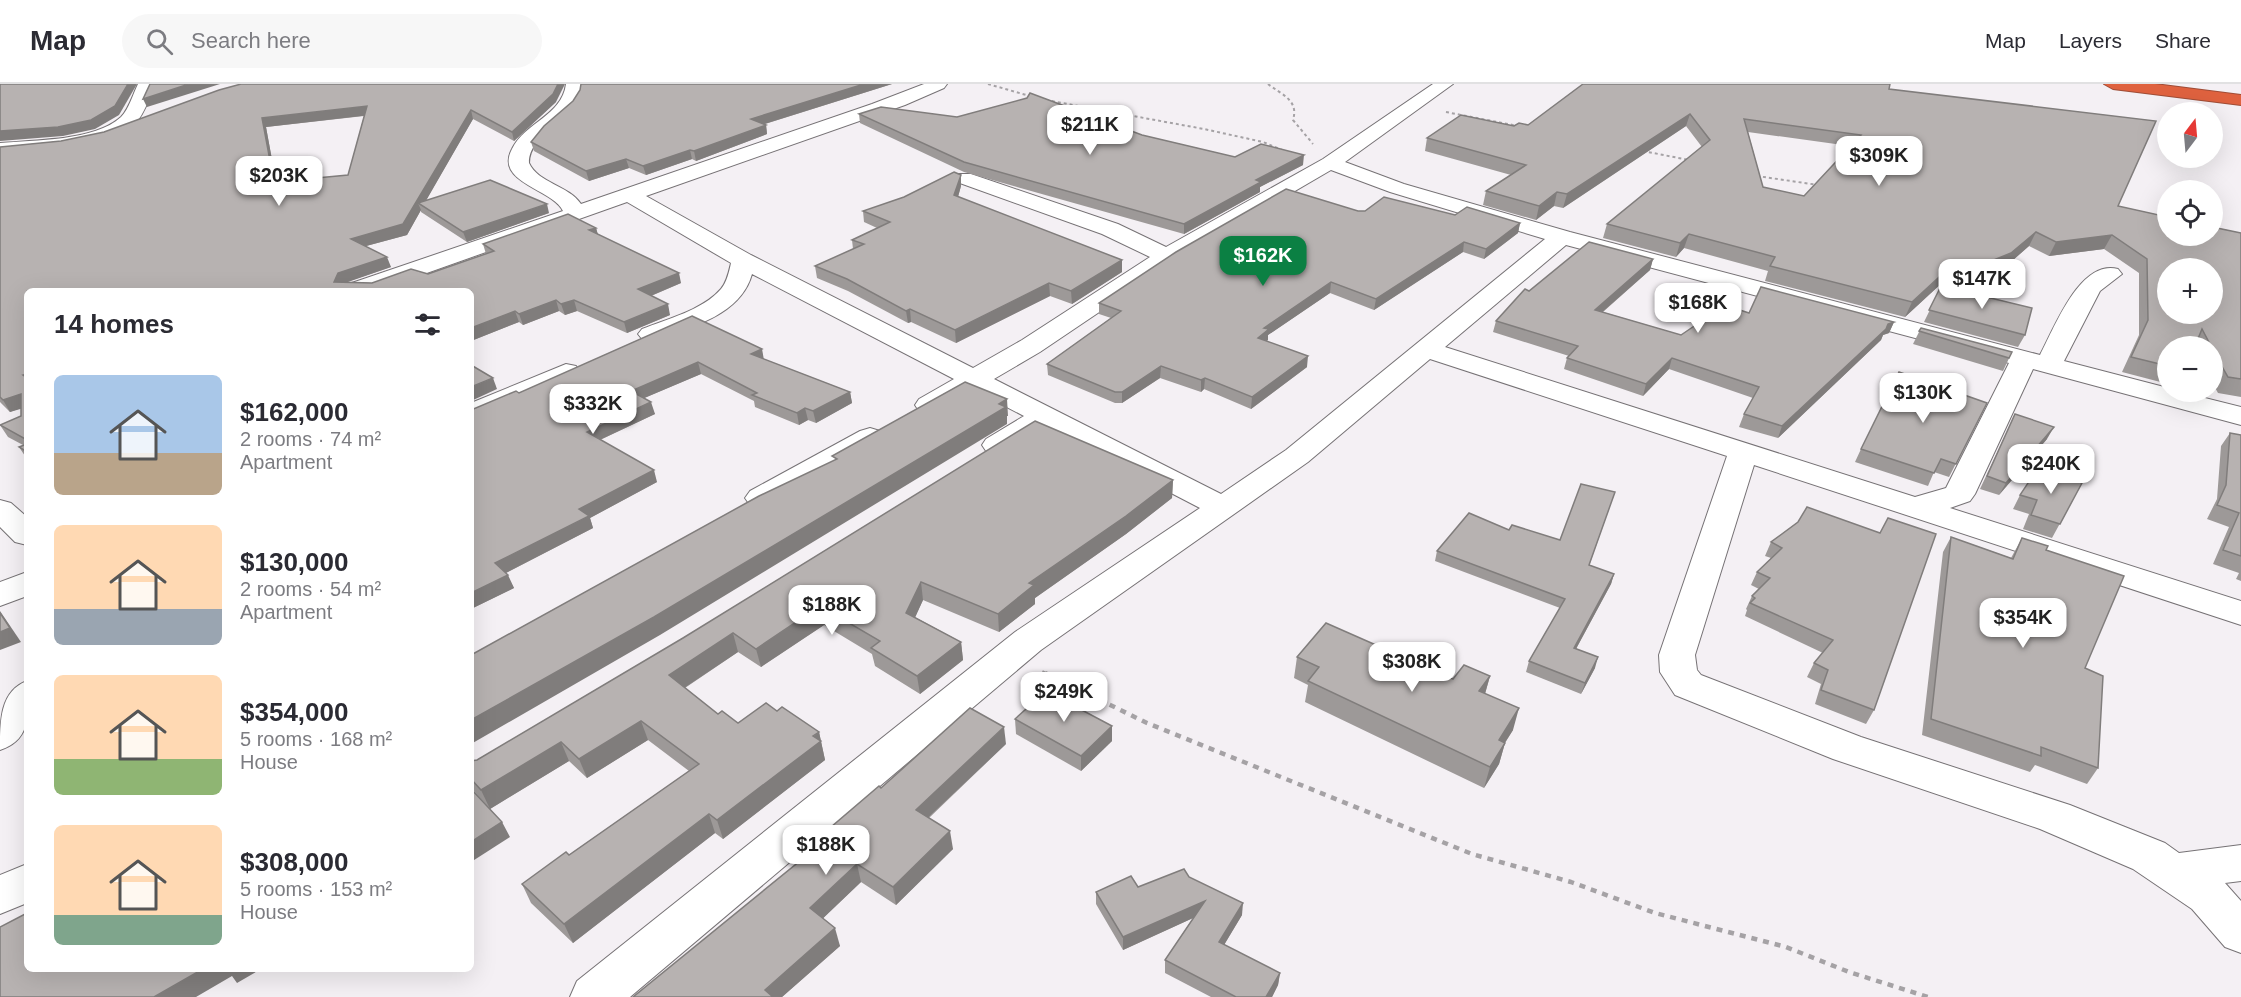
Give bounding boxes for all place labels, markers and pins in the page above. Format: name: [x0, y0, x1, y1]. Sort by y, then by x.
pin: $211K: [1048, 105, 1132, 156]
pin: $309K: [1837, 136, 1921, 187]
pin: $203K: [237, 156, 321, 207]
pin: $162K: [1221, 236, 1305, 287]
pin: $147K: [1940, 259, 2024, 310]
pin: $168K: [1656, 283, 1740, 334]
pin: $130K: [1881, 373, 1965, 424]
pin: $332K: [551, 384, 635, 435]
pin: $240K: [2009, 444, 2093, 495]
pin: $188K: [790, 585, 874, 636]
pin: $354K: [1981, 598, 2065, 649]
pin: $308K: [1370, 642, 1454, 693]
pin: $249K: [1022, 672, 1106, 723]
pin: $188K: [784, 825, 868, 876]

